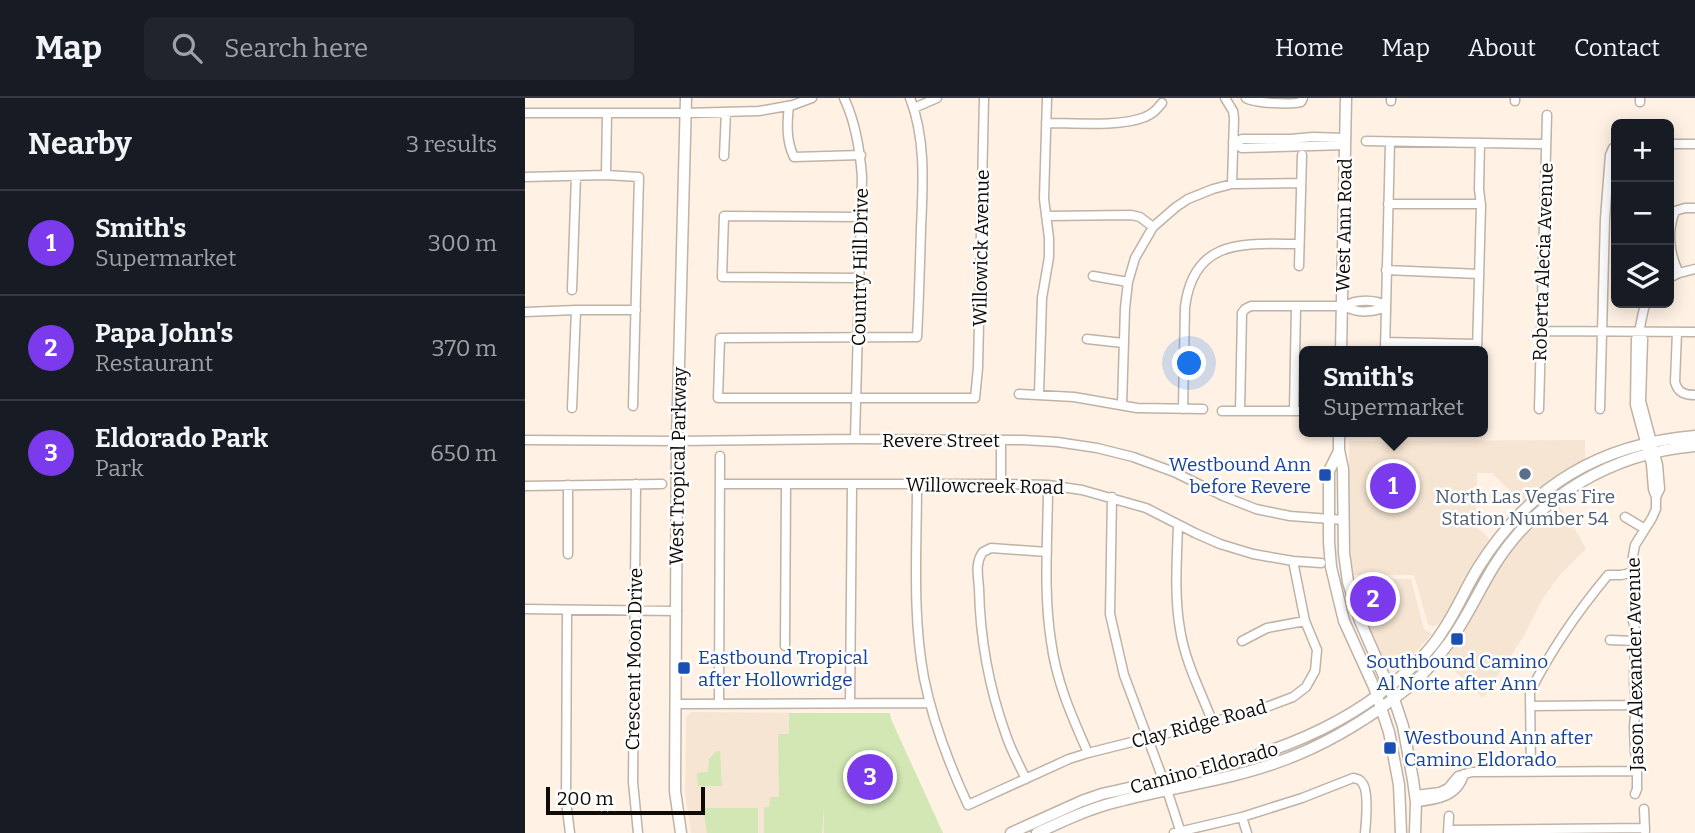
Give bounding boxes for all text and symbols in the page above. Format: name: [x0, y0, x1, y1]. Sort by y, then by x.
search box: [144, 17, 634, 80]
text: Map: [35, 28, 102, 68]
icon: search: [168, 29, 206, 67]
text: Search here: [224, 33, 368, 64]
text: Home: [1275, 34, 1344, 62]
text: Map: [1382, 34, 1430, 62]
text: About: [1468, 34, 1536, 62]
text: Contact: [1574, 34, 1660, 62]
map controls: [1611, 119, 1674, 308]
button: +: [1611, 119, 1674, 182]
text: Nearby: [28, 126, 132, 162]
text: 3 results: [406, 130, 497, 158]
street label: West Ann Road: [1331, 158, 1357, 292]
street label: Roberta Alecia Avenue: [1528, 162, 1558, 362]
street label: Willowick Avenue: [968, 169, 994, 327]
button: −: [1611, 182, 1674, 245]
street label: Country Hill Drive: [847, 188, 873, 346]
text: Smith's: [95, 213, 186, 244]
text: 1: [46, 229, 56, 257]
text: 300 m: [428, 229, 497, 257]
text: Supermarket: [95, 244, 236, 272]
button: layers: [1611, 245, 1674, 308]
text: Papa John's: [95, 318, 233, 349]
text: 2: [45, 334, 57, 362]
text: 370 m: [431, 334, 497, 362]
your location: [1172, 346, 1206, 380]
popup: [1299, 346, 1488, 437]
text: Restaurant: [95, 349, 213, 377]
text: Smith's: [1323, 362, 1414, 393]
street label: West Tropical Parkway: [665, 366, 691, 565]
text: Supermarket: [1323, 393, 1464, 421]
text: Eldorado Park: [95, 423, 268, 454]
street label: Revere Street: [882, 429, 1000, 452]
text: 3: [44, 439, 58, 467]
text: 650 m: [430, 439, 497, 467]
place label: Westbound Ann before Revere: [1169, 453, 1311, 498]
text: Park: [95, 454, 144, 482]
pin: 1: [1370, 460, 1416, 512]
marker: North Las Vegas Fire Station Number 54: [1517, 466, 1533, 482]
marker: Westbound Ann before Revere: [1317, 467, 1333, 483]
street label: Willowcreek Road: [906, 473, 1064, 499]
place label: North Las Vegas Fire Station Number 54: [1435, 485, 1615, 530]
street label: Jason Alexander Avenue: [1622, 557, 1648, 772]
street label: Crescent Moon Drive: [621, 567, 647, 751]
pin: 2: [1350, 573, 1396, 625]
marker: Southbound Camino Al Norte after Ann: [1449, 631, 1465, 647]
place label: Eastbound Tropical after Hollowridge: [698, 646, 868, 691]
place label: Southbound Camino Al Norte after Ann: [1366, 650, 1548, 695]
marker: Eastbound Tropical after Hollowridge: [676, 660, 692, 676]
street label: Clay Ridge Road: [1129, 695, 1269, 753]
place label: Westbound Ann after Camino Eldorado: [1404, 726, 1593, 771]
street label: Camino Eldorado: [1127, 737, 1281, 799]
marker: Westbound Ann after Camino Eldorado: [1382, 740, 1398, 756]
pin: 3: [847, 751, 893, 803]
scale bar: [546, 784, 705, 816]
text: 200 m: [557, 787, 614, 810]

